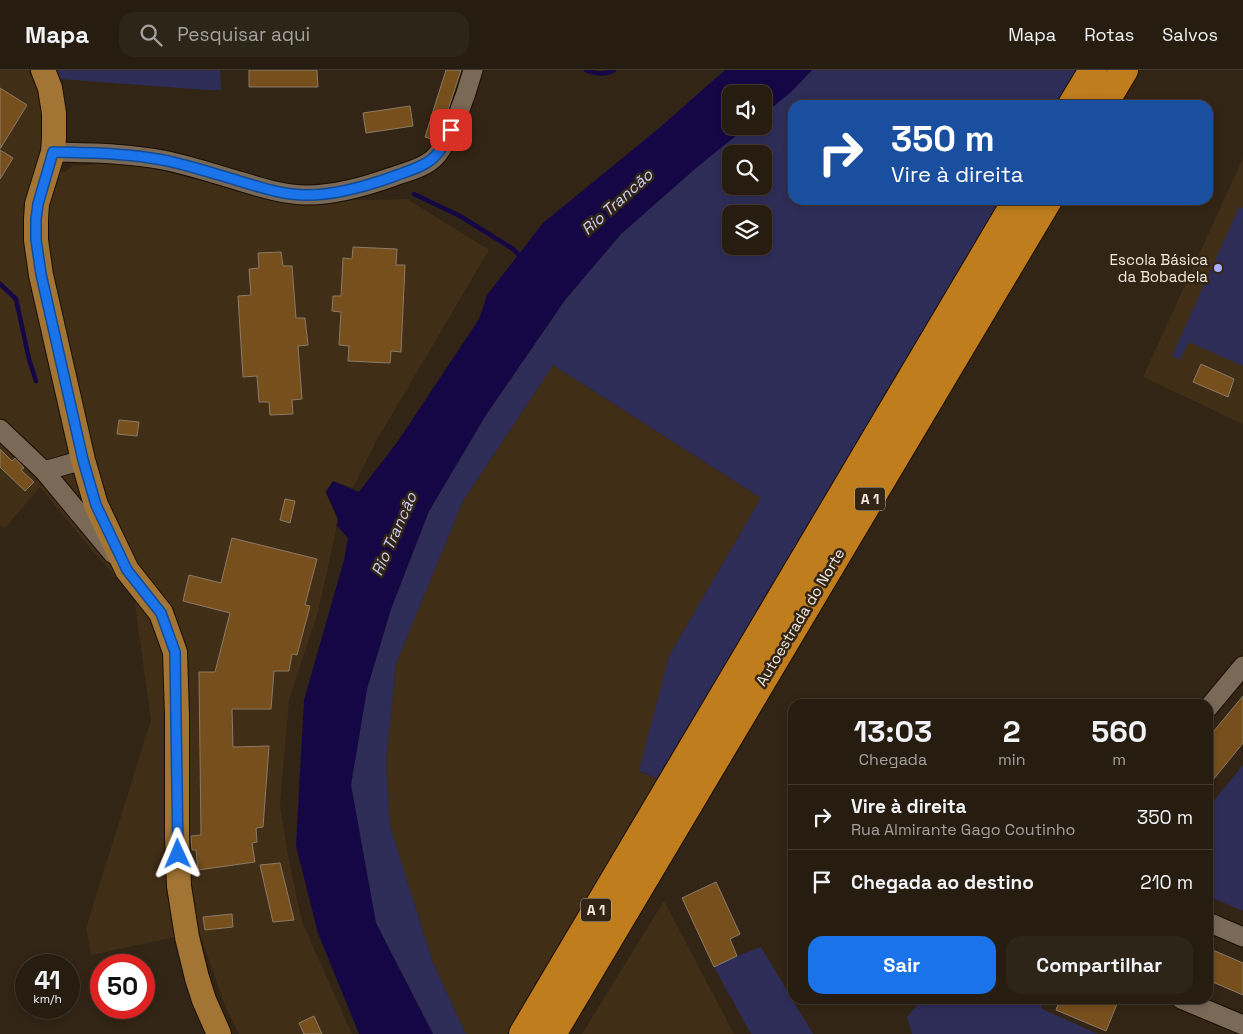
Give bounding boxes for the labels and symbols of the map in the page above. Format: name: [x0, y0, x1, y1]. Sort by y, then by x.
pin: [430, 109, 472, 151]
water label: Rio Trancão: [577, 164, 658, 240]
place label: Escola Básica da Bobadela: [1110, 250, 1208, 286]
marker: Escola Básica da Bobadela: [1212, 262, 1224, 274]
water label: Rio Trancão: [366, 488, 422, 579]
road number: A 1: [855, 488, 885, 510]
street label: Autoestrada do Norte: [751, 545, 849, 689]
position arrow: [151, 827, 203, 879]
road number: A 1: [581, 898, 611, 922]
speed limit sign: 50: [90, 954, 155, 1019]

